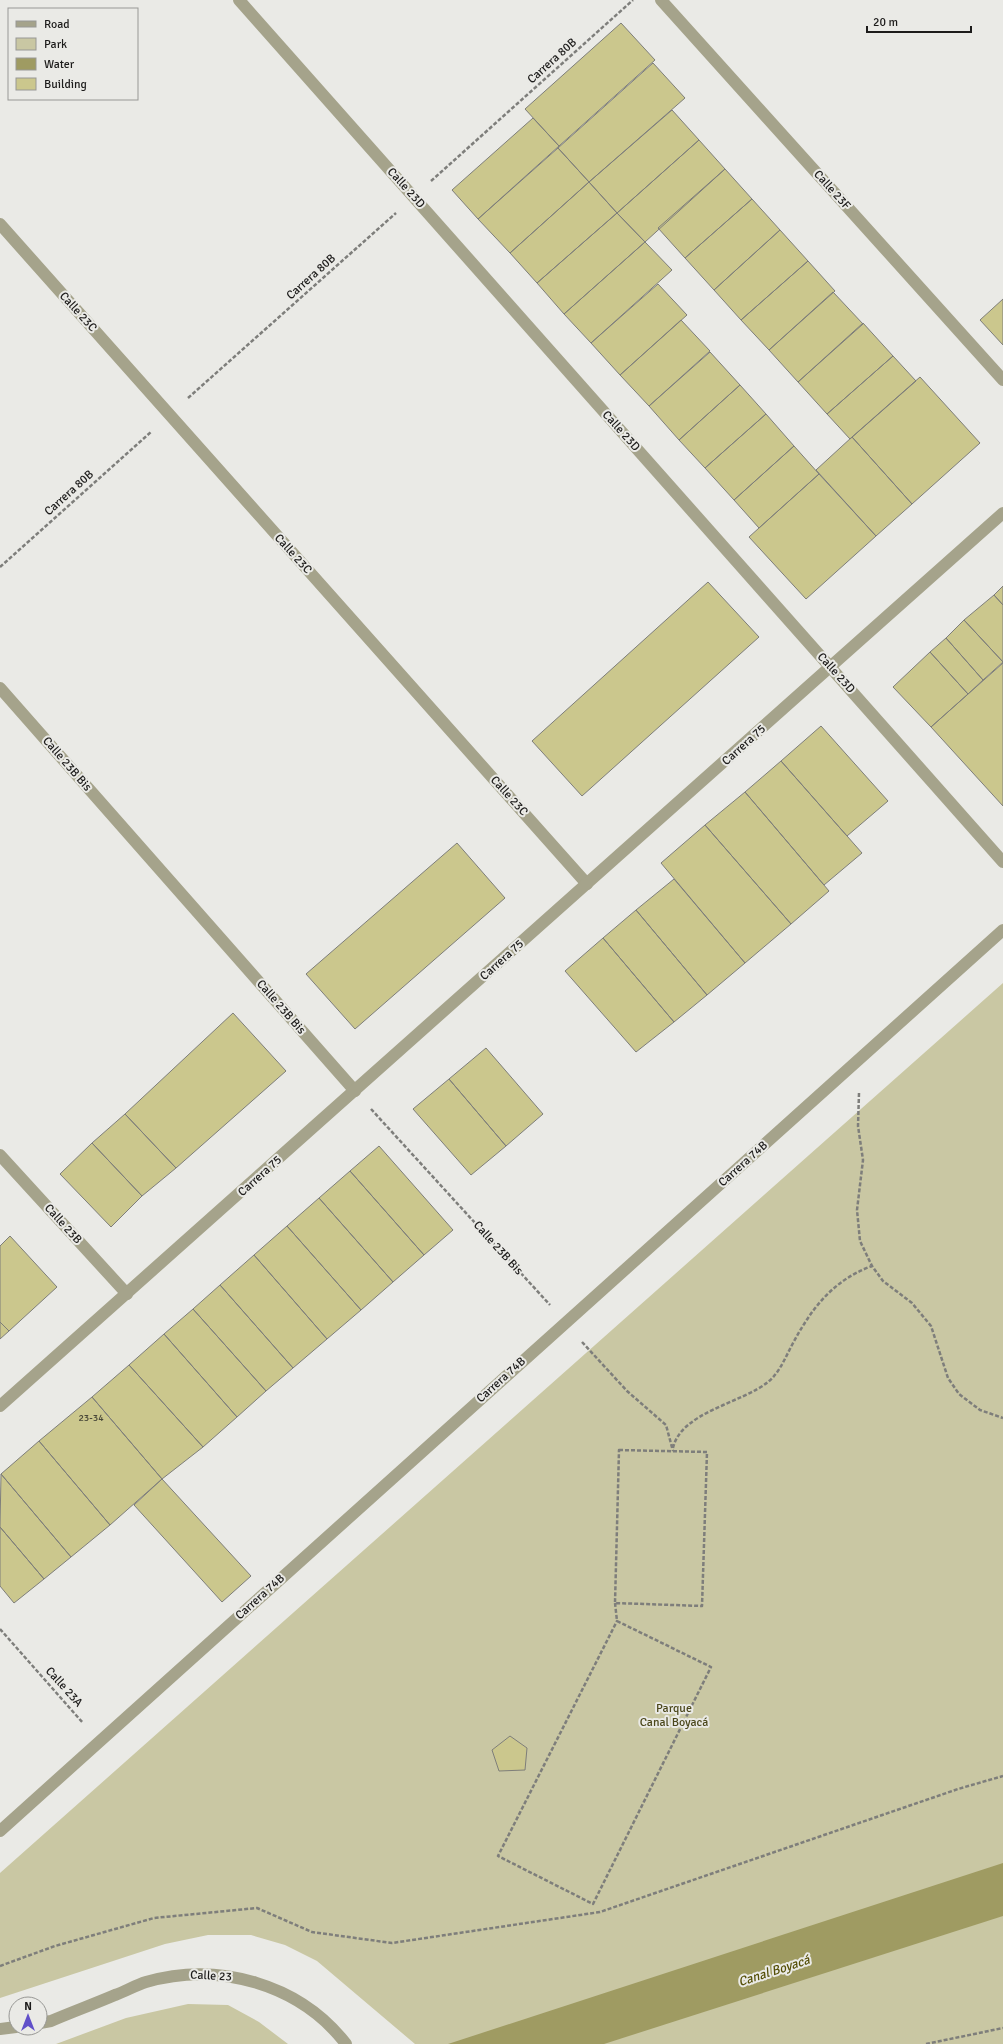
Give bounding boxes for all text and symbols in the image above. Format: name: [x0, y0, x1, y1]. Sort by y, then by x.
legend: [8, 8, 138, 100]
scale bar: [867, 8, 971, 34]
text: 20 m: [873, 15, 898, 30]
text: Road: [44, 17, 70, 32]
street label: Carrera 80B: [524, 35, 580, 87]
text: Park: [44, 37, 67, 52]
text: Water: [44, 57, 75, 72]
text: Building: [44, 77, 87, 92]
street label: Calle 23D: [384, 165, 428, 212]
street label: Calle 23F: [810, 167, 854, 213]
street label: Carrera 80B: [283, 251, 339, 303]
street label: Calle 23C: [56, 289, 100, 335]
street label: Calle 23D: [599, 408, 643, 455]
street label: Carrera 80B: [41, 467, 97, 519]
street label: Calle 23C: [271, 531, 315, 577]
street label: Calle 23D: [814, 650, 858, 697]
street label: Carrera 75: [719, 721, 769, 769]
street label: Calle 23B Bis: [39, 734, 95, 794]
street label: Calle 23C: [487, 773, 531, 819]
street label: Carrera 75: [477, 936, 527, 984]
street label: Calle 23B Bis: [253, 977, 309, 1037]
street label: Carrera 74B: [715, 1138, 771, 1190]
street label: Carrera 75: [235, 1152, 285, 1200]
street label: Calle 23B: [41, 1201, 85, 1247]
street label: Calle 23B Bis: [470, 1218, 526, 1278]
street label: Carrera 74B: [473, 1354, 529, 1406]
house number: 23-34: [78, 1412, 104, 1424]
street label: Carrera 74B: [232, 1571, 288, 1623]
street label: Calle 23A: [42, 1664, 86, 1711]
park label: Parque Canal Boyacá: [640, 1701, 708, 1730]
water label: Canal Boyacá: [736, 1951, 813, 1990]
street label: Calle 23: [190, 1967, 232, 1985]
north arrow: [8, 1996, 48, 2036]
text: N: [24, 2000, 32, 2013]

